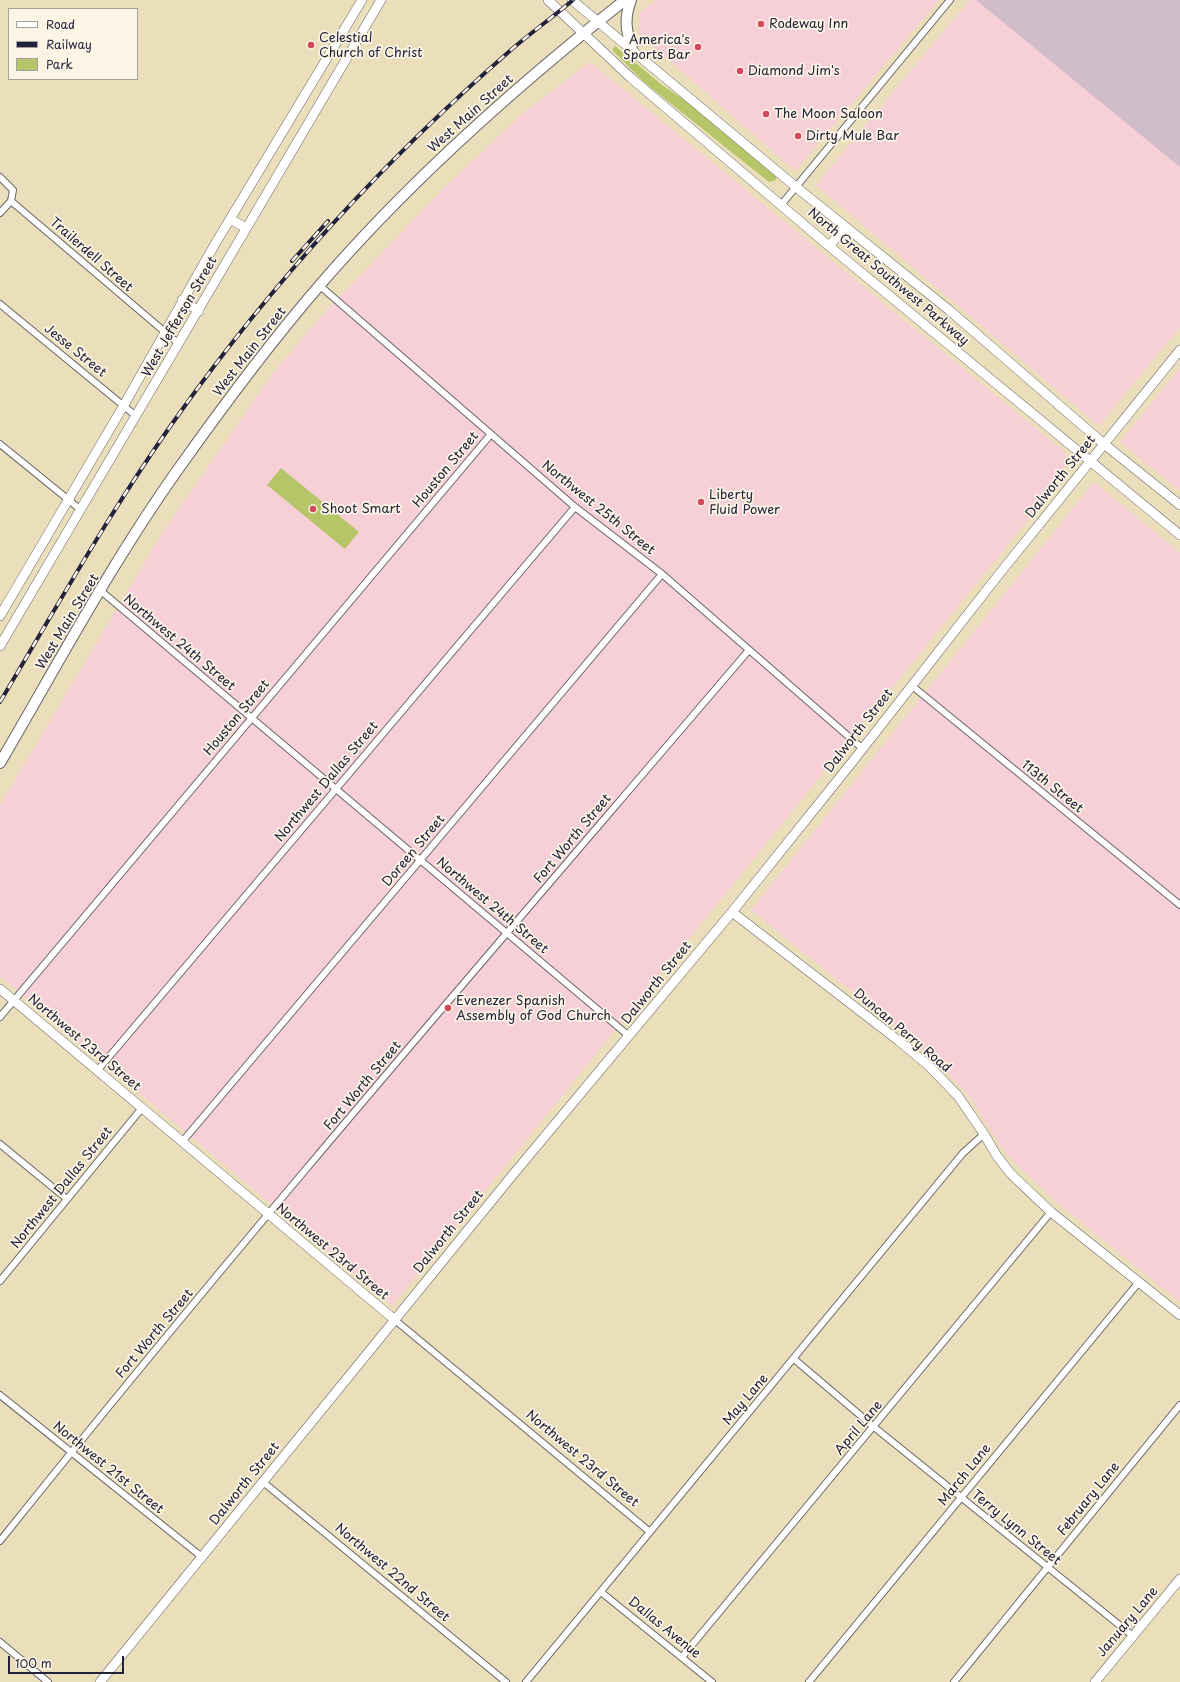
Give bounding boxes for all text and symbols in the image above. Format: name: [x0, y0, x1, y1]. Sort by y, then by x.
legend: [8, 8, 138, 80]
text: Road: [46, 15, 75, 33]
place label: Rodeway Inn: [769, 16, 848, 32]
marker: Rodeway Inn: [756, 19, 766, 29]
place label: Celestial Church of Christ: [319, 30, 422, 61]
place label: America's Sports Bar: [623, 32, 690, 63]
text: Railway: [46, 35, 92, 53]
marker: Celestial Church of Christ: [306, 40, 316, 50]
marker: America's Sports Bar: [693, 42, 703, 52]
text: Park: [46, 55, 73, 73]
place label: Diamond Jim's: [748, 63, 840, 79]
marker: Diamond Jim's: [735, 66, 745, 76]
street label: West Main Street: [425, 72, 517, 156]
place label: The Moon Saloon: [774, 106, 883, 122]
marker: The Moon Saloon: [761, 109, 771, 119]
place label: Dirty Mule Bar: [806, 128, 899, 144]
marker: Dirty Mule Bar: [793, 131, 803, 141]
street label: North Great Southwest Parkway: [804, 205, 972, 349]
street label: Trailerdell Street: [46, 215, 136, 295]
street label: West Jefferson Street: [139, 254, 221, 380]
street label: West Main Street: [210, 304, 290, 400]
street label: Jesse Street: [41, 321, 109, 381]
street label: Houston Street: [410, 429, 482, 511]
street label: Dalworth Street: [1023, 432, 1099, 522]
street label: Northwest 25th Street: [538, 458, 658, 558]
place label: Liberty Fluid Power: [709, 487, 780, 518]
marker: Liberty Fluid Power: [696, 497, 706, 507]
place label: Shoot Smart: [321, 501, 401, 517]
marker: Shoot Smart: [308, 504, 318, 514]
street label: West Main Street: [33, 571, 103, 673]
street label: Northwest 24th Street: [120, 592, 238, 694]
street label: Houston Street: [201, 677, 273, 759]
street label: Dalworth Street: [821, 686, 897, 776]
street label: Northwest Dallas Street: [272, 719, 382, 845]
street label: 113th Street: [1018, 757, 1086, 817]
street label: Fort Worth Street: [531, 791, 615, 887]
street label: Doreen Street: [379, 812, 449, 890]
street label: Northwest 24th Street: [433, 855, 551, 957]
street label: Dalworth Street: [619, 938, 695, 1028]
street label: Duncan Perry Road: [850, 986, 954, 1076]
street label: Northwest 23rd Street: [24, 991, 144, 1095]
place label: Evenezer Spanish Assembly of God Church: [456, 993, 611, 1024]
marker: Evenezer Spanish Assembly of God Church: [443, 1003, 453, 1013]
street label: Fort Worth Street: [321, 1038, 405, 1134]
street label: Northwest Dallas Street: [8, 1124, 116, 1252]
street label: Dalworth Street: [411, 1187, 487, 1277]
street label: Northwest 23rd Street: [272, 1200, 392, 1304]
street label: Fort Worth Street: [113, 1286, 197, 1382]
street label: May Lane: [720, 1371, 772, 1429]
street label: April Lane: [832, 1398, 886, 1458]
street label: Northwest 23rd Street: [522, 1407, 642, 1511]
street label: Northwest 21st Street: [50, 1419, 166, 1517]
street label: Dalworth Street: [207, 1439, 283, 1529]
street label: March Lane: [935, 1441, 995, 1509]
street label: February Lane: [1055, 1459, 1123, 1539]
street label: Terry Lynn Street: [968, 1487, 1064, 1569]
street label: Northwest 22nd Street: [332, 1521, 452, 1625]
street label: January Lane: [1094, 1584, 1162, 1660]
street label: Dallas Avenue: [624, 1594, 704, 1662]
scale bar: [10, 1648, 126, 1674]
text: 100 m: [15, 1654, 52, 1672]

